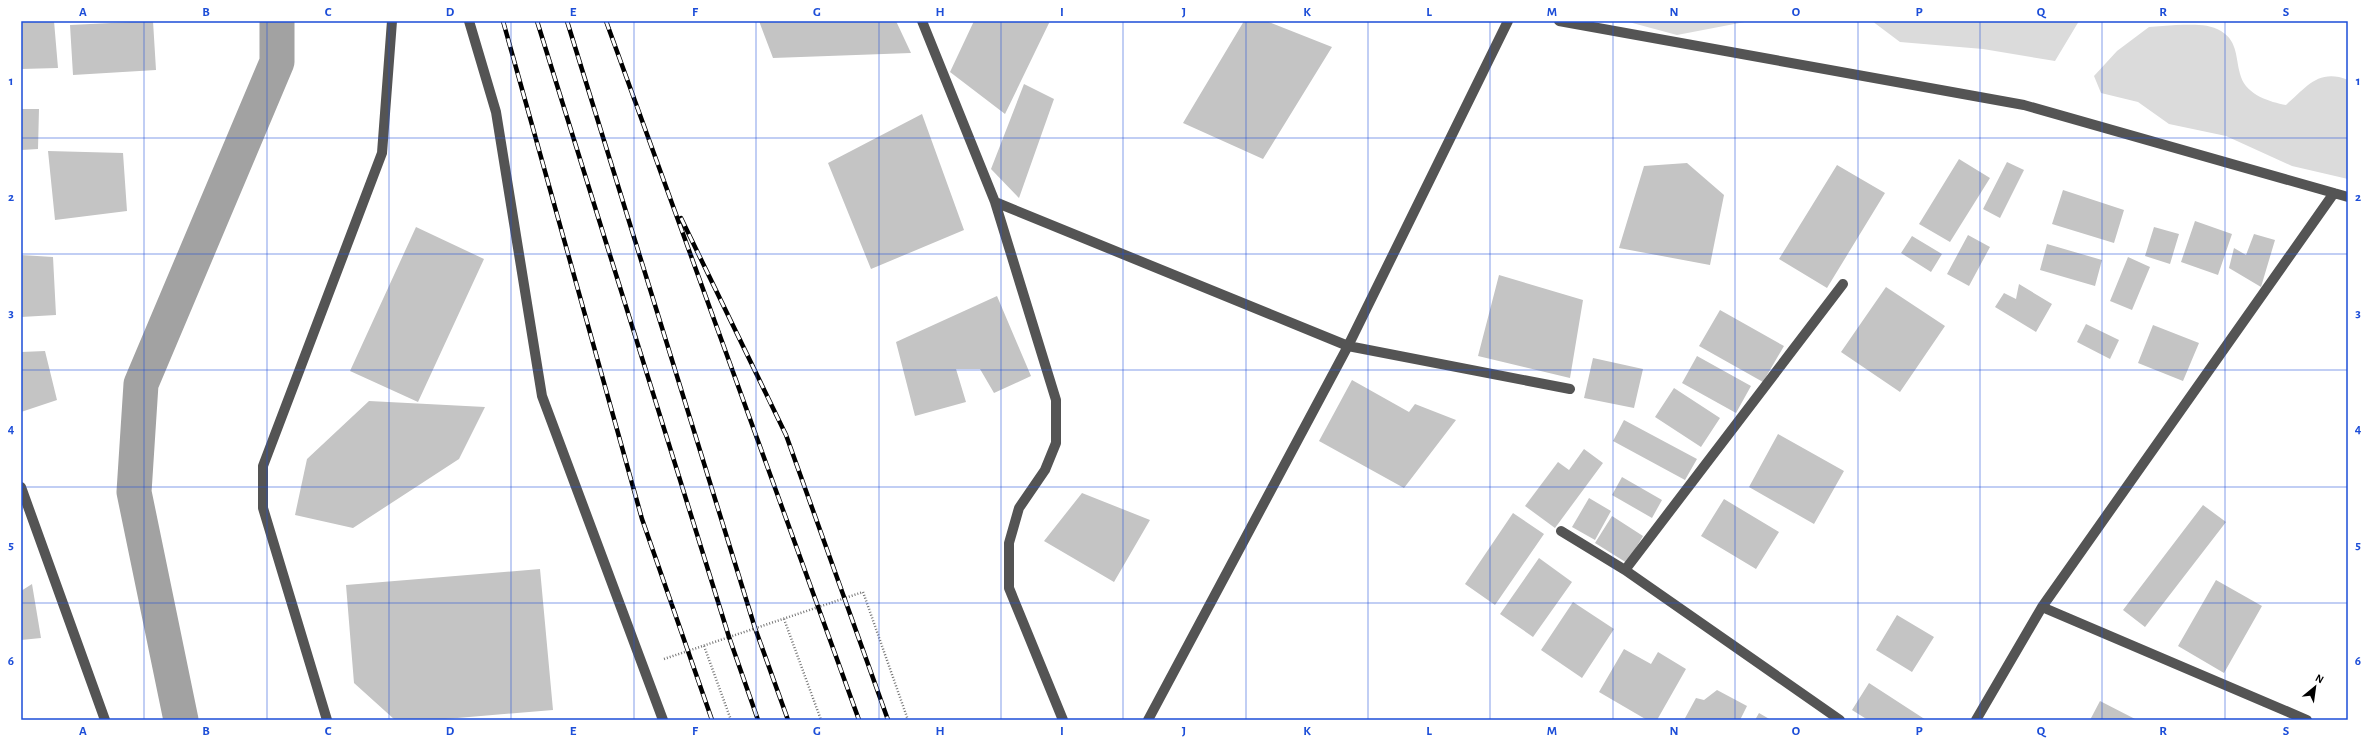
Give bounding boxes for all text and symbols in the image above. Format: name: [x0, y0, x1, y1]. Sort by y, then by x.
text: A: [79, 6, 87, 19]
text: B: [202, 6, 210, 19]
text: C: [325, 6, 332, 19]
text: D: [446, 6, 455, 19]
text: E: [570, 6, 577, 19]
text: F: [692, 6, 699, 19]
text: G: [813, 6, 821, 19]
text: H: [935, 6, 945, 19]
text: I: [1060, 6, 1064, 19]
text: J: [1182, 6, 1186, 19]
text: K: [1303, 6, 1311, 19]
text: L: [1426, 6, 1432, 19]
text: M: [1547, 6, 1557, 19]
text: N: [1669, 6, 1679, 19]
text: O: [1792, 6, 1801, 19]
text: P: [1915, 6, 1923, 19]
text: Q: [2037, 6, 2047, 19]
text: R: [2159, 6, 2167, 19]
text: S: [2283, 6, 2290, 19]
text: 1: [9, 75, 13, 88]
text: 1: [2356, 75, 2360, 88]
text: 2: [8, 191, 14, 204]
text: 2: [2355, 191, 2361, 204]
text: 3: [8, 307, 14, 320]
text: 3: [2355, 307, 2361, 320]
text: 4: [8, 423, 15, 436]
text: 4: [2355, 423, 2362, 436]
text: 5: [8, 539, 14, 552]
text: 5: [2355, 539, 2361, 552]
text: 6: [8, 655, 14, 668]
text: 6: [2355, 655, 2361, 668]
north arrow: [2295, 667, 2335, 707]
text: N: [2314, 672, 2326, 685]
text: A: [79, 725, 87, 738]
text: B: [202, 725, 210, 738]
text: C: [325, 725, 332, 738]
text: D: [446, 725, 455, 738]
text: E: [570, 725, 577, 738]
text: F: [692, 725, 699, 738]
text: G: [813, 725, 821, 738]
text: H: [935, 725, 945, 738]
text: I: [1060, 725, 1064, 738]
text: J: [1182, 725, 1186, 738]
text: K: [1303, 725, 1311, 738]
text: L: [1426, 725, 1432, 738]
text: M: [1547, 725, 1557, 738]
text: N: [1669, 725, 1679, 738]
text: O: [1792, 725, 1801, 738]
text: P: [1915, 725, 1923, 738]
text: Q: [2037, 725, 2047, 738]
text: R: [2159, 725, 2167, 738]
text: S: [2283, 725, 2290, 738]

